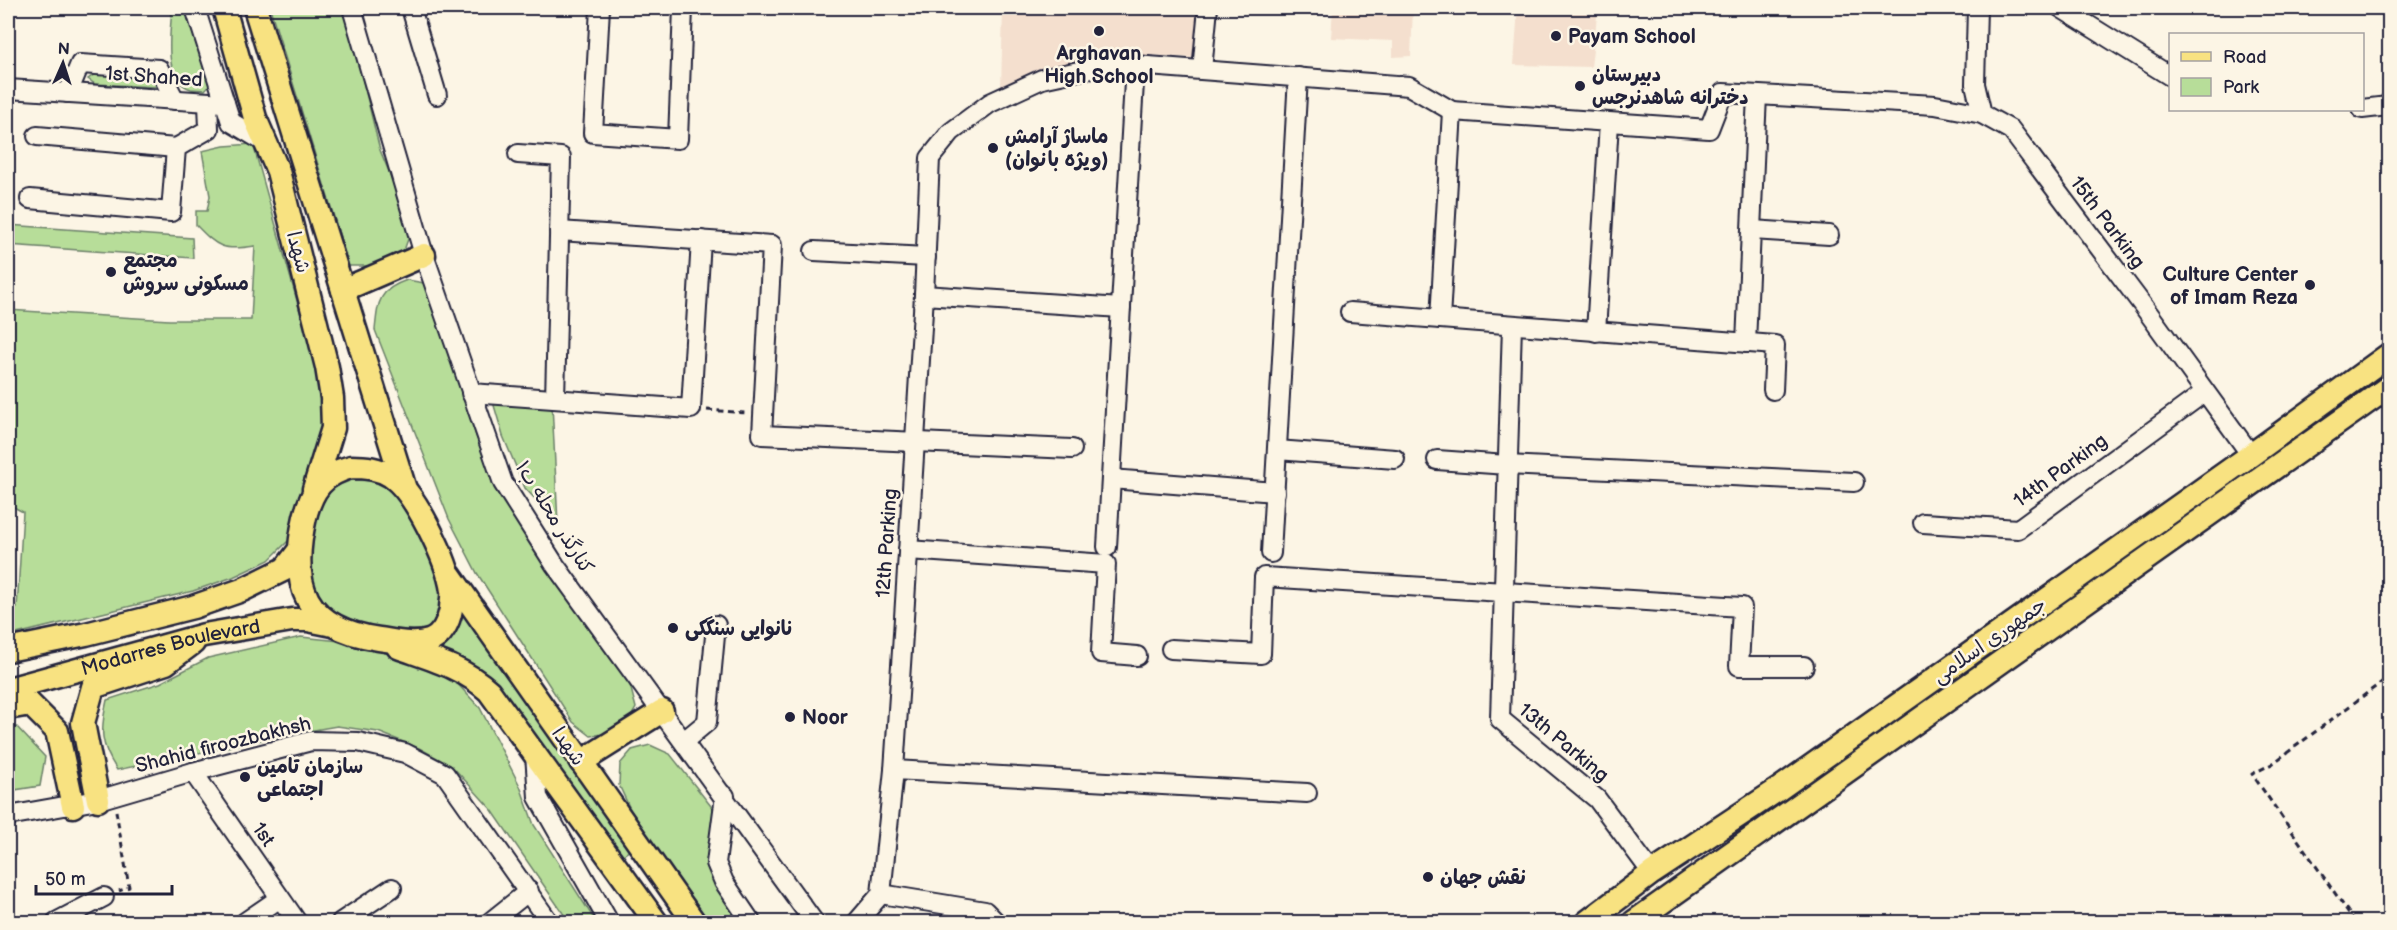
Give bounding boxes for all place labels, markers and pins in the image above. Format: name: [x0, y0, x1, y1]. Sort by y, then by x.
marker: Arghavan High School: [1092, 24, 1106, 38]
place label: Payam School: [1568, 25, 1696, 49]
marker: Payam School: [1549, 29, 1563, 43]
place label: Arghavan High School: [1044, 42, 1154, 89]
place label: دبیرستان دخترانه شاهدنرجس: [1592, 63, 1749, 110]
marker: دبیرستان دخترانه شاهدنرجس: [1573, 79, 1587, 93]
place label: ماساژ آرامش (ویژه بانوان): [1005, 125, 1109, 172]
marker: ماساژ آرامش (ویژه بانوان): [986, 141, 1000, 155]
place label: مجتمع مسکونی سروش: [123, 249, 249, 297]
place label: Culture Center of Imam Reza: [2163, 263, 2299, 310]
marker: مجتمع مسکونی سروش: [104, 265, 118, 279]
marker: Culture Center of Imam Reza: [2303, 278, 2317, 292]
place label: نانوایی سنگکی: [685, 616, 794, 641]
marker: نانوایی سنگکی: [666, 621, 680, 635]
place label: Noor: [802, 706, 849, 730]
marker: Noor: [783, 710, 797, 724]
place label: سازمان تامین اجتماعی: [257, 755, 363, 802]
marker: سازمان تامین اجتماعی: [238, 770, 252, 784]
place label: نقش جهان: [1440, 866, 1526, 890]
marker: نقش جهان: [1421, 870, 1435, 884]

